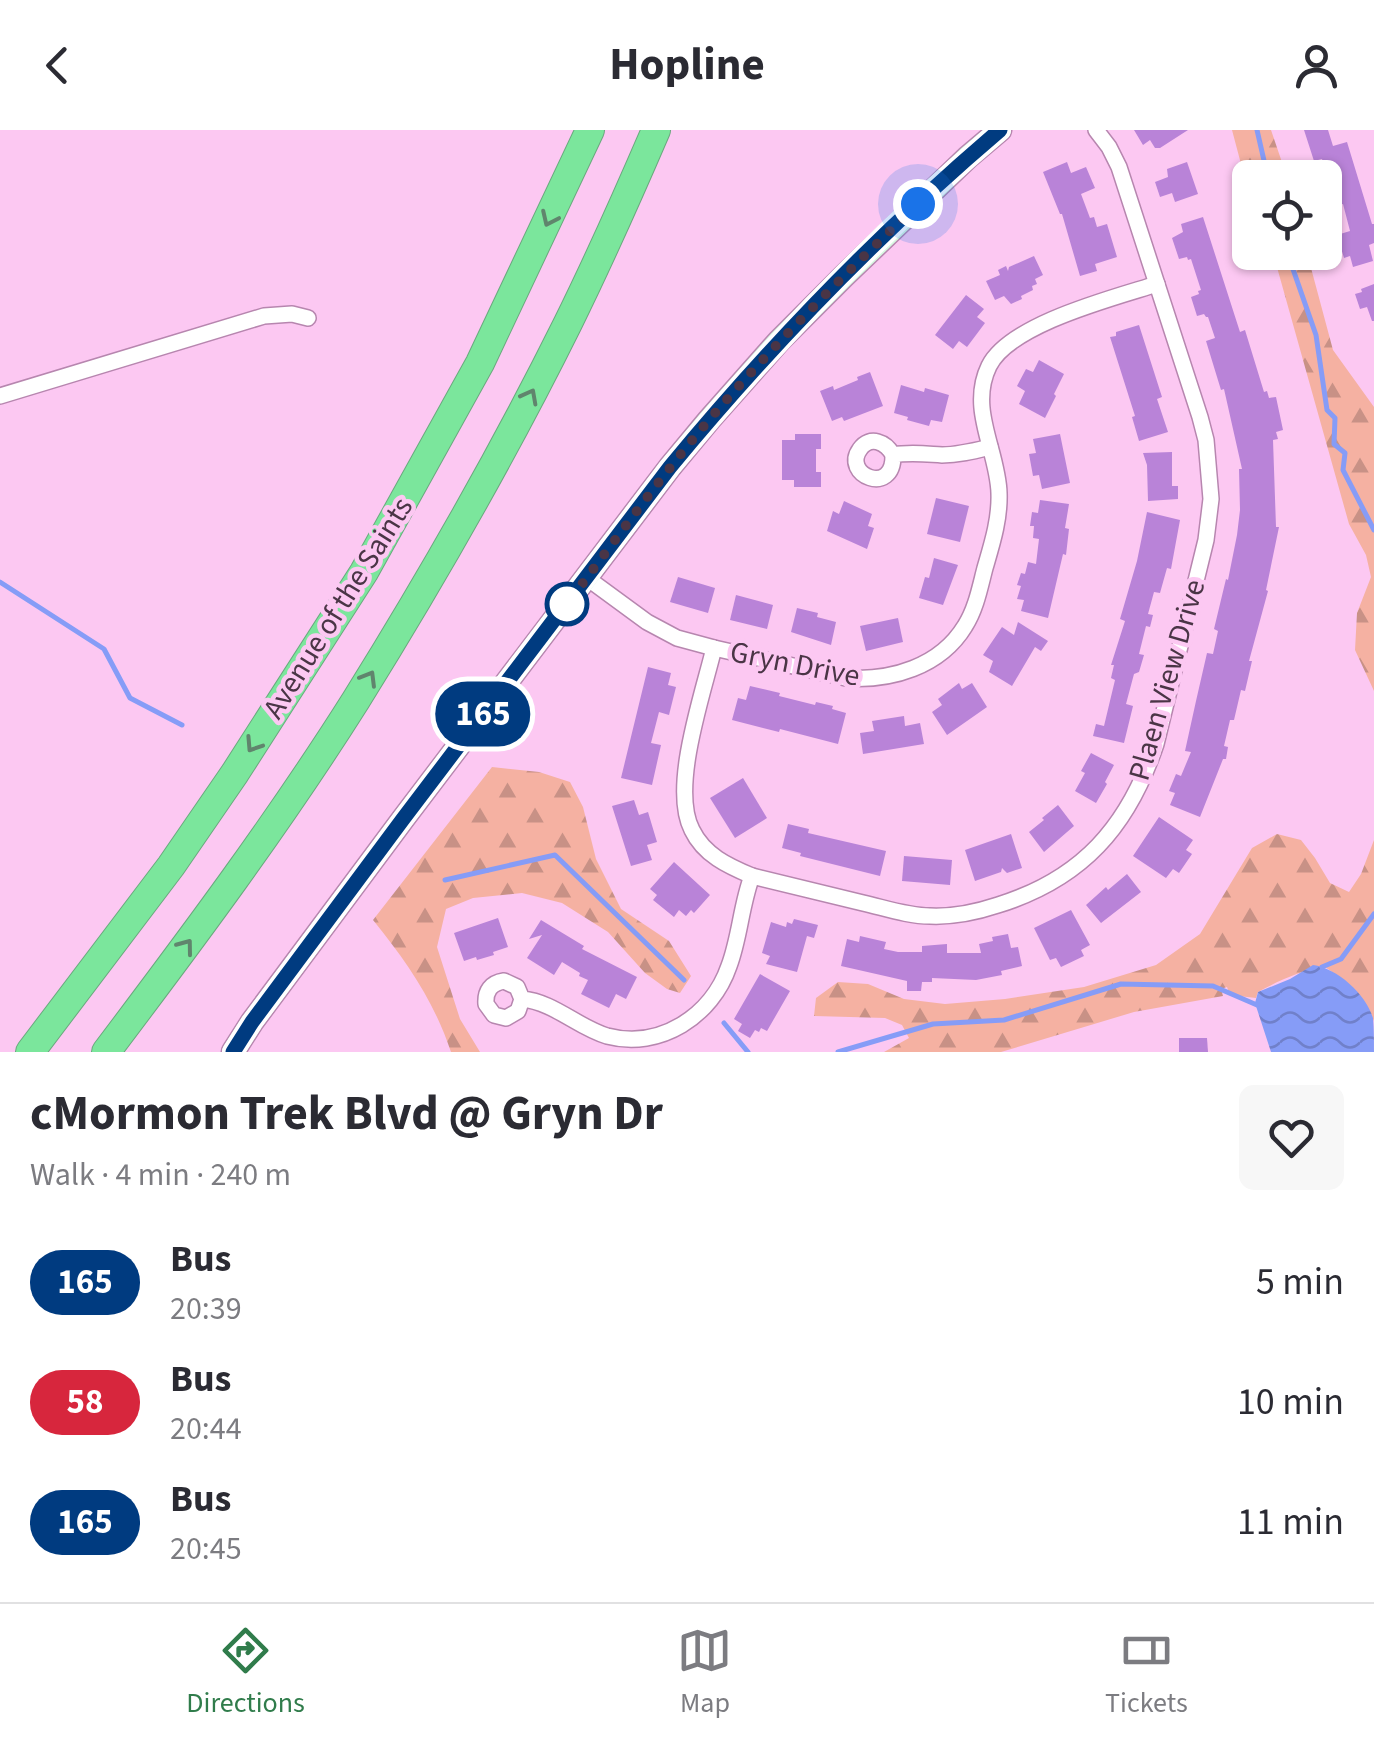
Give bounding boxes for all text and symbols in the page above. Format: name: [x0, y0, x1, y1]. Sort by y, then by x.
text: Hopline: [609, 33, 765, 97]
icon: back: [30, 38, 85, 93]
icon: person: [1289, 38, 1344, 93]
map controls: [1232, 160, 1342, 270]
button: locate: [1232, 160, 1342, 270]
your location: [893, 179, 943, 229]
one-way arrow: [541, 208, 561, 226]
one-way arrow: [518, 389, 537, 407]
street label: Avenue of the Saints: [252, 489, 424, 727]
street label: Plaen View Drive: [1118, 574, 1216, 786]
unlabelled marker: [546, 583, 588, 625]
street label: Gryn Drive: [727, 630, 863, 698]
one-way arrow: [357, 671, 376, 689]
line badge: 165: [426, 682, 540, 746]
text: 165: [455, 689, 511, 739]
one-way arrow: [246, 735, 265, 753]
one-way arrow: [174, 940, 191, 958]
text: cMormon Trek Blvd @ Gryn Dr: [30, 1080, 663, 1148]
button: heart: [1239, 1085, 1344, 1190]
text: Walk · 4 min · 240 m: [30, 1152, 291, 1198]
text: Bus: [170, 1232, 231, 1286]
text: 5 min: [1256, 1255, 1344, 1309]
text: 165: [57, 1257, 113, 1307]
text: 20:39: [170, 1286, 242, 1332]
text: Bus: [170, 1352, 231, 1406]
text: 10 min: [1237, 1375, 1344, 1429]
text: 58: [67, 1377, 103, 1427]
text: 20:44: [170, 1406, 242, 1452]
text: Bus: [170, 1472, 231, 1526]
text: 11 min: [1237, 1495, 1344, 1549]
text: 165: [57, 1497, 113, 1547]
text: 20:45: [170, 1526, 242, 1572]
tab: Directions: [186, 1623, 305, 1723]
tab: Map: [677, 1623, 732, 1723]
tab: Tickets: [1105, 1623, 1188, 1723]

